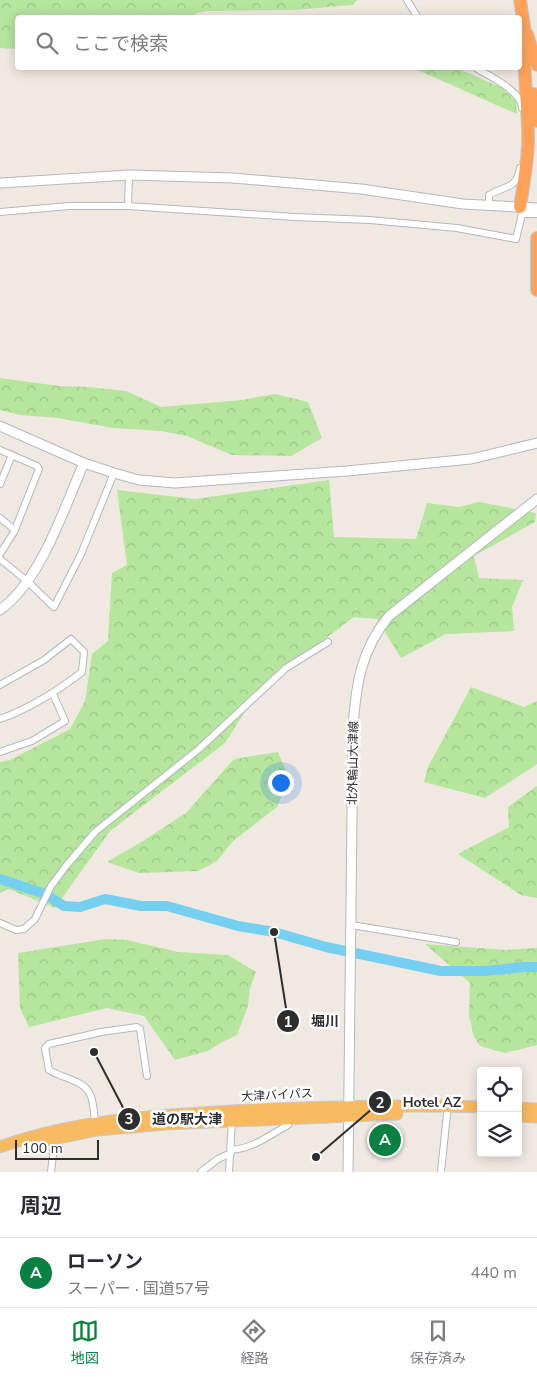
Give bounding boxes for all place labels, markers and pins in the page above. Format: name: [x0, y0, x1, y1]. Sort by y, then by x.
callout: 堀川: [276, 1007, 349, 1036]
callout: Hotel AZ: [367, 1088, 471, 1117]
callout: 道の駅大津: [117, 1104, 232, 1133]
pin: A: [369, 1121, 401, 1159]

